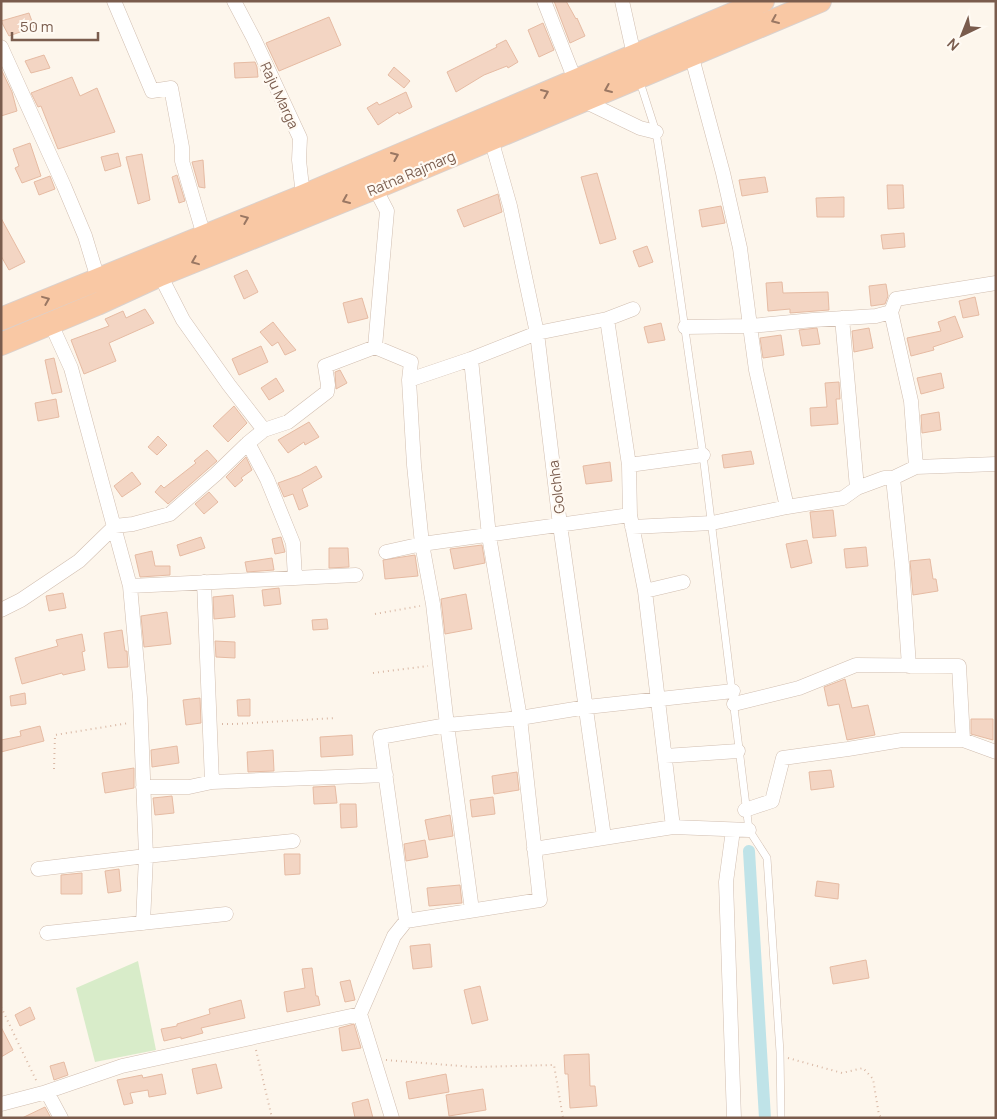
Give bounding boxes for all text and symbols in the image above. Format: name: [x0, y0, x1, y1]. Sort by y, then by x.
scale bar: [12, 10, 99, 42]
north arrow: [937, 10, 987, 60]
one-way arrow: [771, 14, 779, 24]
text: 50 m: [20, 16, 54, 37]
text: N: [943, 34, 963, 55]
street label: Raju Marga: [256, 59, 304, 131]
one-way arrow: [604, 83, 613, 93]
one-way arrow: [540, 88, 549, 99]
street label: Ratna Rajmarg: [364, 146, 458, 200]
one-way arrow: [390, 152, 399, 163]
one-way arrow: [342, 194, 351, 205]
one-way arrow: [240, 215, 249, 225]
one-way arrow: [191, 255, 200, 265]
one-way arrow: [41, 296, 50, 307]
street label: Golchha: [543, 459, 569, 515]

